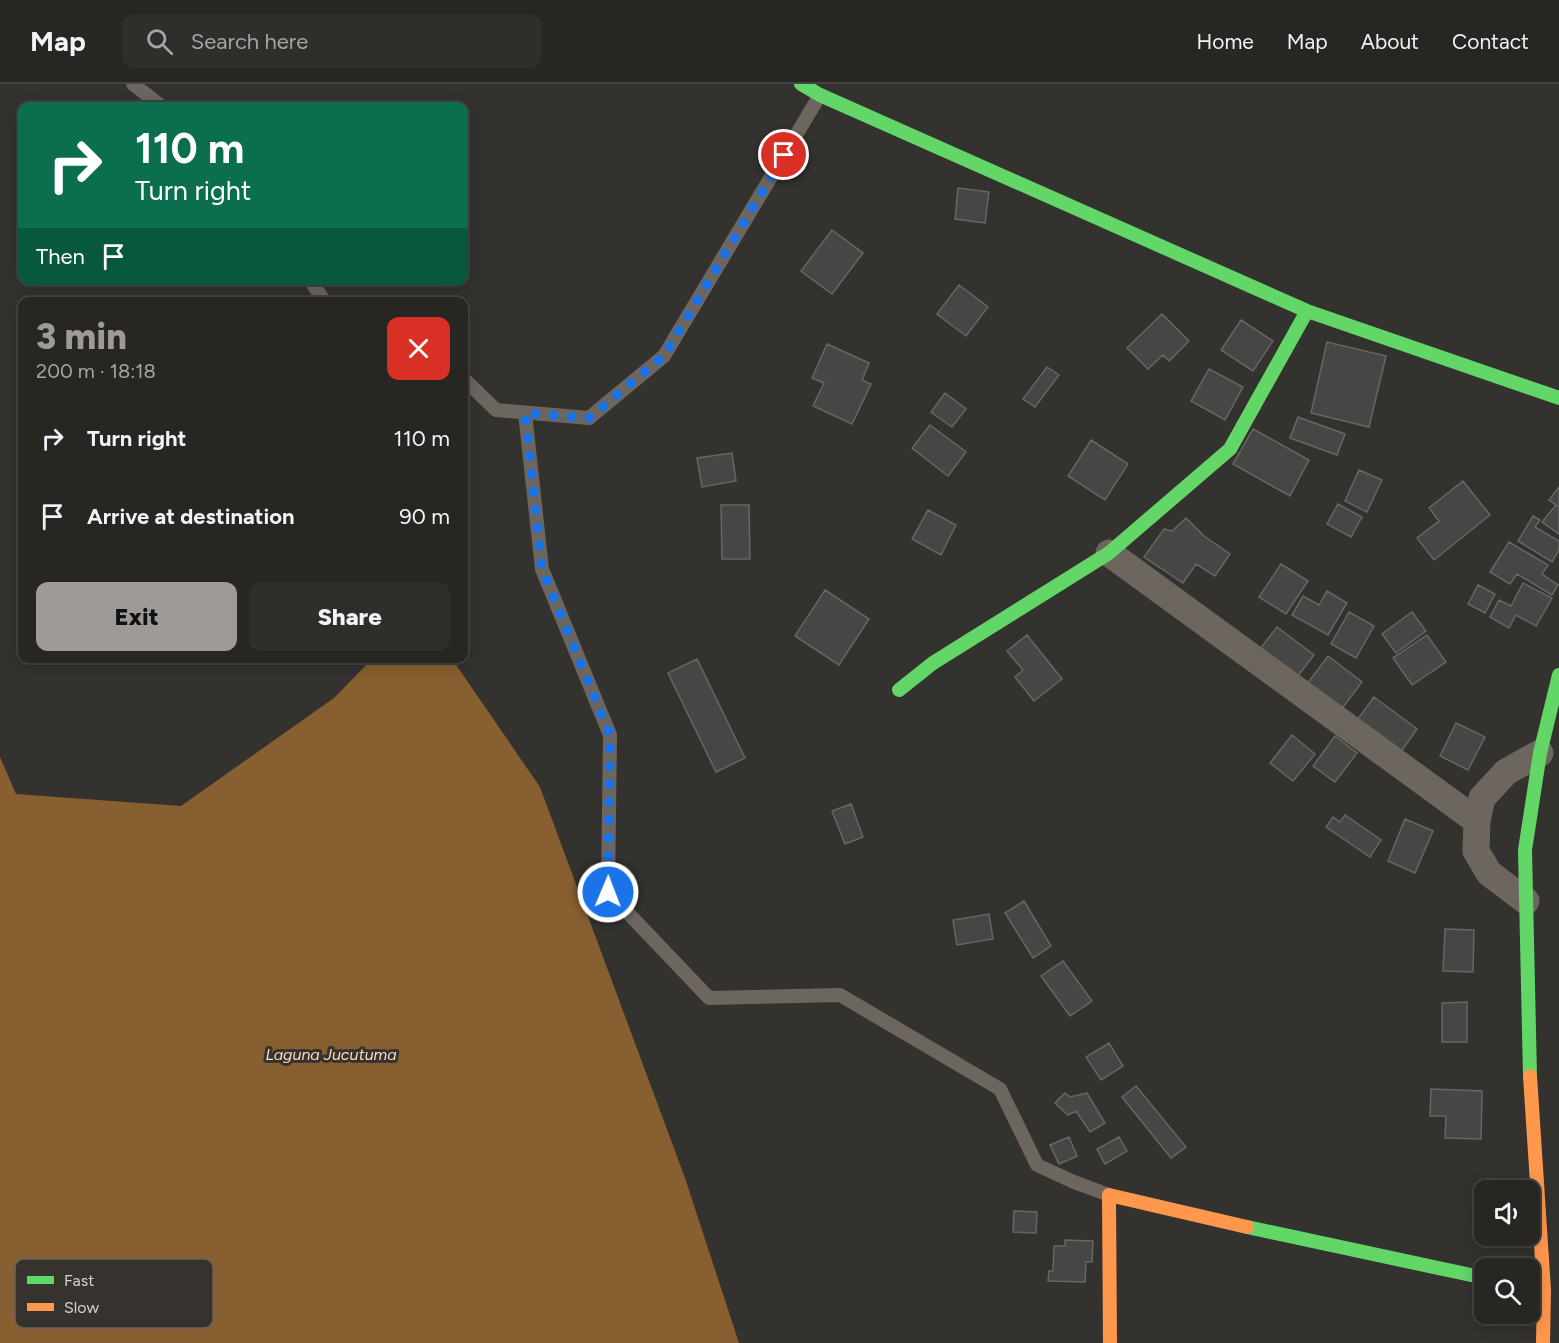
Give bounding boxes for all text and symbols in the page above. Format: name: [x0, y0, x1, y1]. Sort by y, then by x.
search box: [122, 14, 542, 68]
text: Map: [30, 24, 86, 58]
icon: search: [143, 25, 176, 58]
text: Search here: [191, 28, 308, 55]
text: Home: [1197, 29, 1254, 54]
text: Map: [1287, 29, 1328, 54]
text: About: [1361, 29, 1419, 54]
text: Contact: [1452, 29, 1529, 54]
text: 110 m: [135, 123, 244, 174]
icon: right: [36, 126, 114, 204]
pin: [758, 129, 809, 180]
icon: arrive: [767, 138, 800, 171]
text: Turn right: [135, 174, 251, 207]
icon: arrive: [97, 240, 130, 273]
text: Then: [36, 243, 85, 270]
text: 3 min: [36, 315, 127, 358]
button: close: [387, 317, 450, 380]
text: 200 m · 18:18: [36, 359, 156, 383]
icon: right: [36, 422, 69, 455]
text: Turn right: [87, 425, 186, 452]
text: 110 m: [394, 425, 450, 452]
icon: arrive: [36, 500, 69, 533]
text: Arrive at destination: [87, 503, 295, 530]
text: 90 m: [399, 503, 450, 530]
button: Exit: [36, 582, 237, 651]
button: Share: [249, 582, 450, 651]
position arrow: [576, 860, 640, 924]
water label: Laguna Jucutuma: [265, 1045, 397, 1064]
map controls: [1474, 1180, 1540, 1324]
button: sound: [1474, 1180, 1540, 1246]
button: search: [1474, 1258, 1540, 1324]
legend: [15, 1259, 213, 1328]
text: Fast: [64, 1271, 94, 1290]
text: Slow: [64, 1298, 99, 1317]

